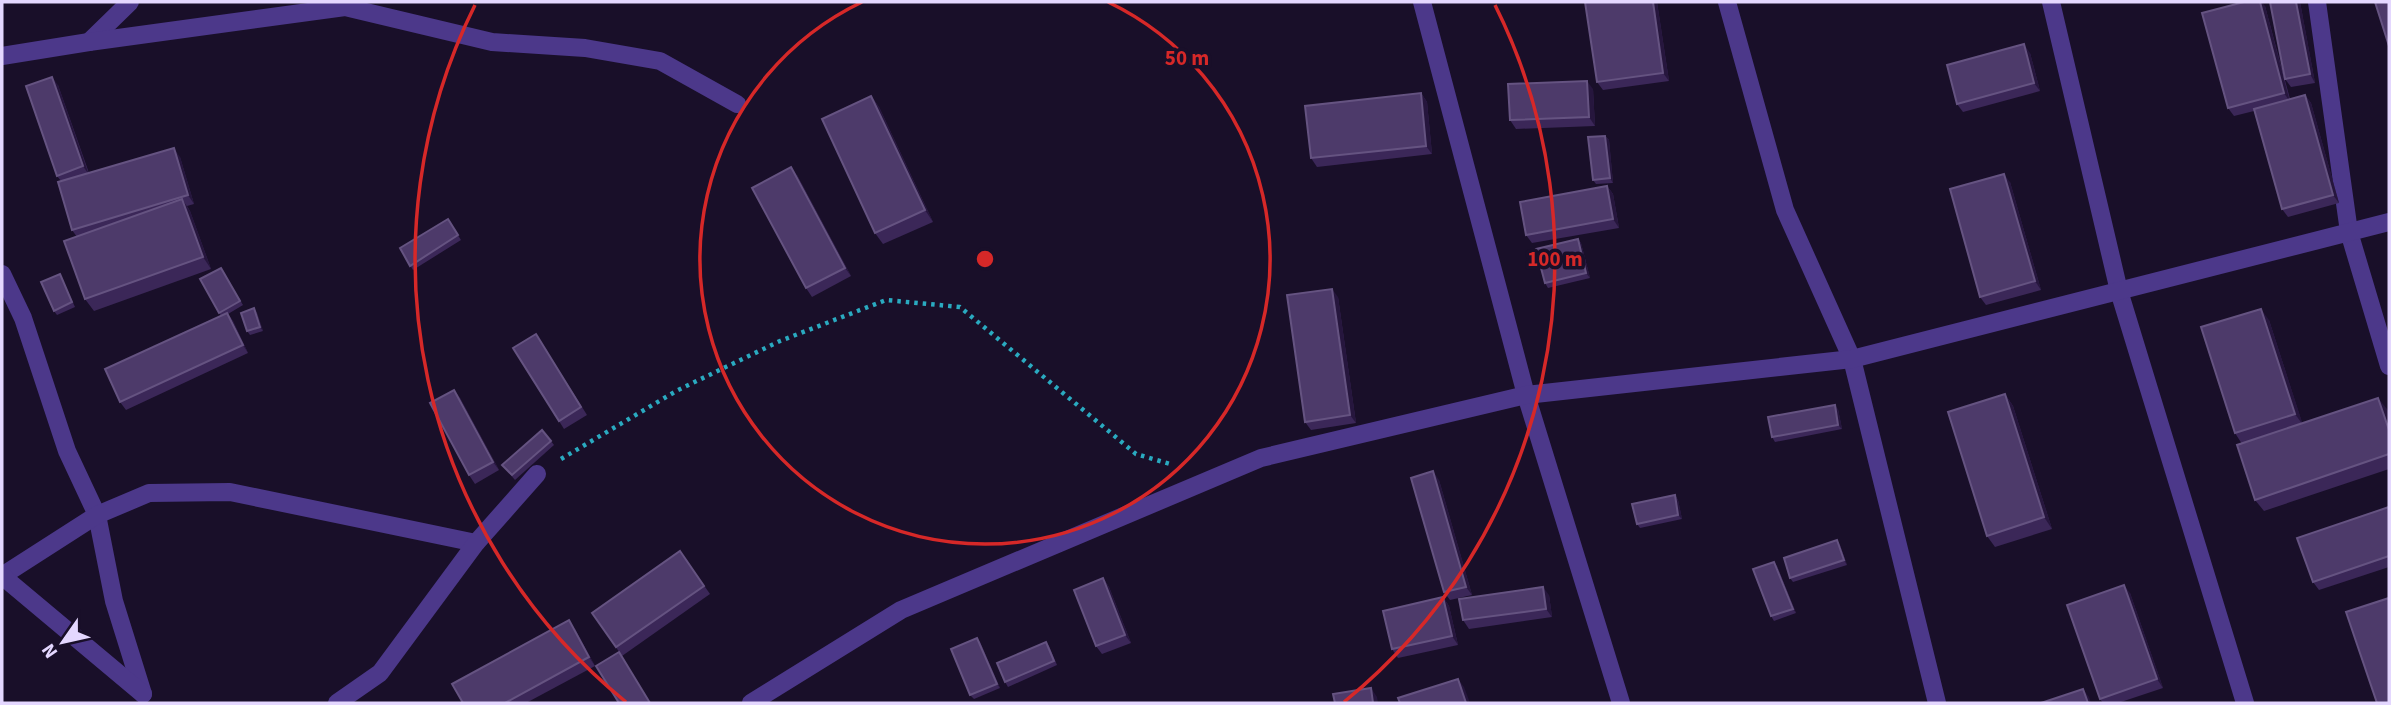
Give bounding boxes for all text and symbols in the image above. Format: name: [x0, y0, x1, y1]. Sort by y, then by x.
text: 50 m: [1165, 43, 1209, 73]
text: 100 m: [1527, 244, 1583, 274]
centre of rings: [973, 247, 997, 271]
north arrow: [28, 607, 98, 677]
text: N: [35, 638, 65, 663]

